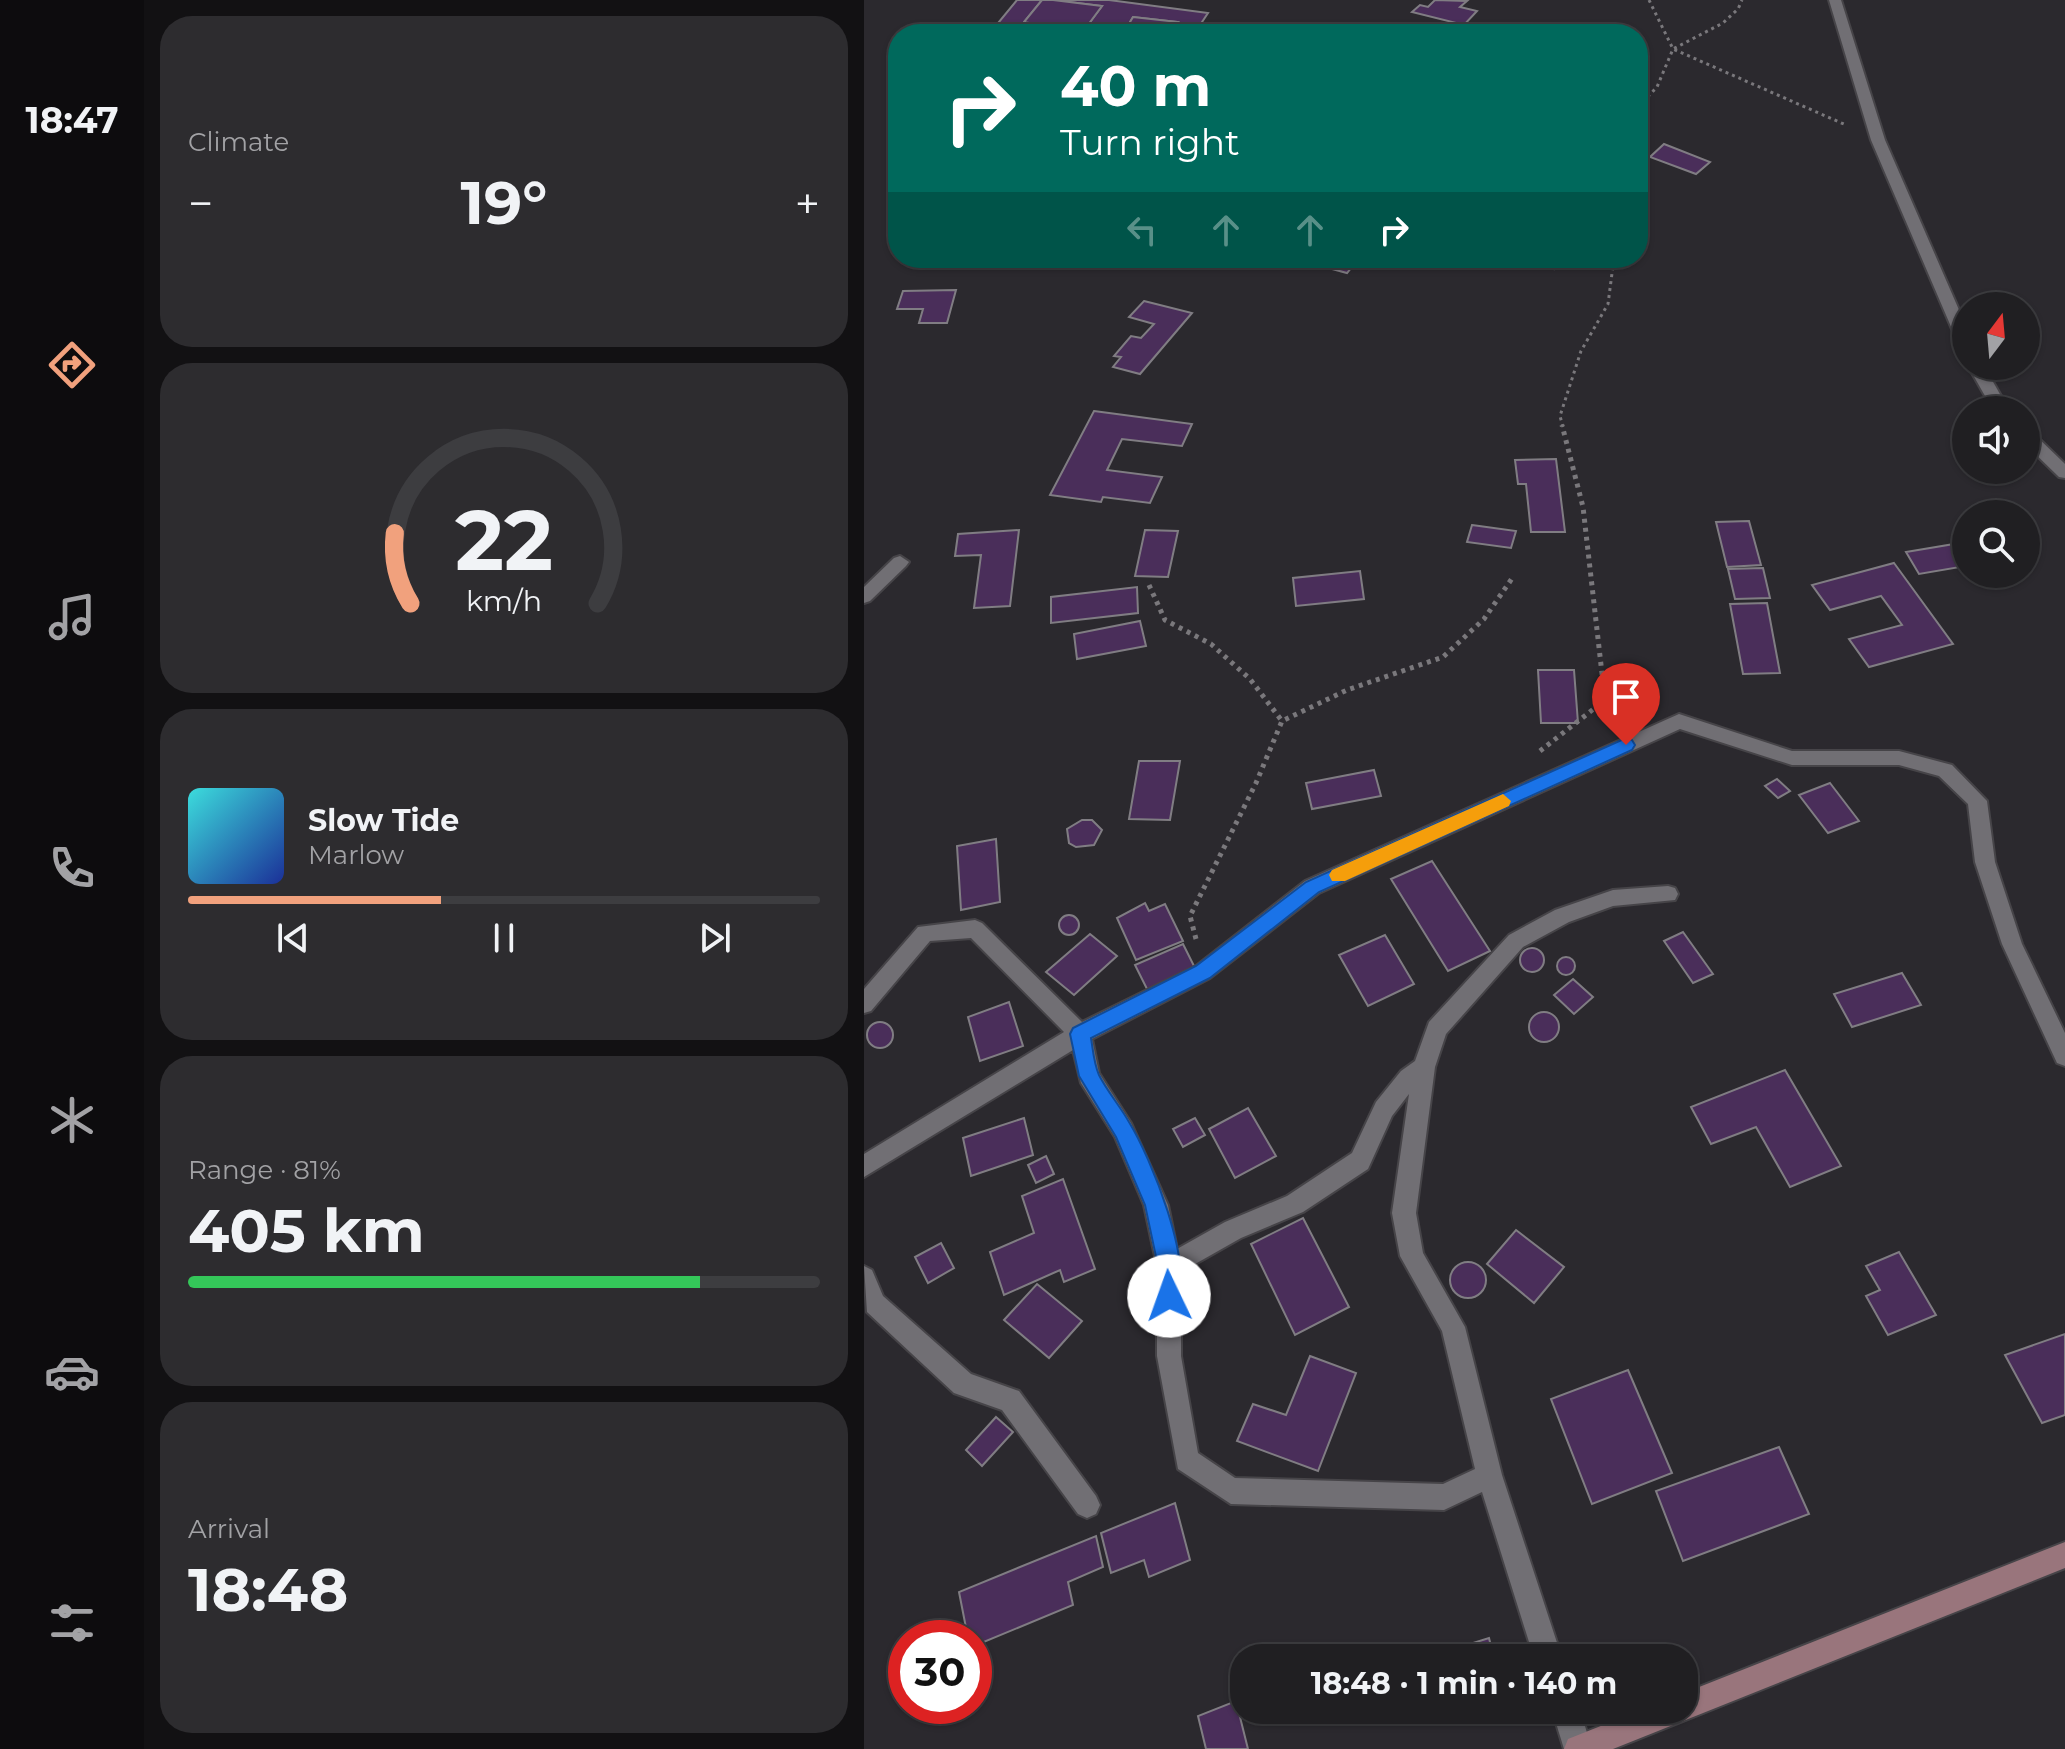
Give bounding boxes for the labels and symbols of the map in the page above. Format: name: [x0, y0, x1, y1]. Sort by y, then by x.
north arrow: [1952, 292, 2040, 380]
pin: [1592, 663, 1660, 745]
position arrow: [1127, 1254, 1211, 1338]
speed limit sign: 30: [888, 1620, 992, 1724]

